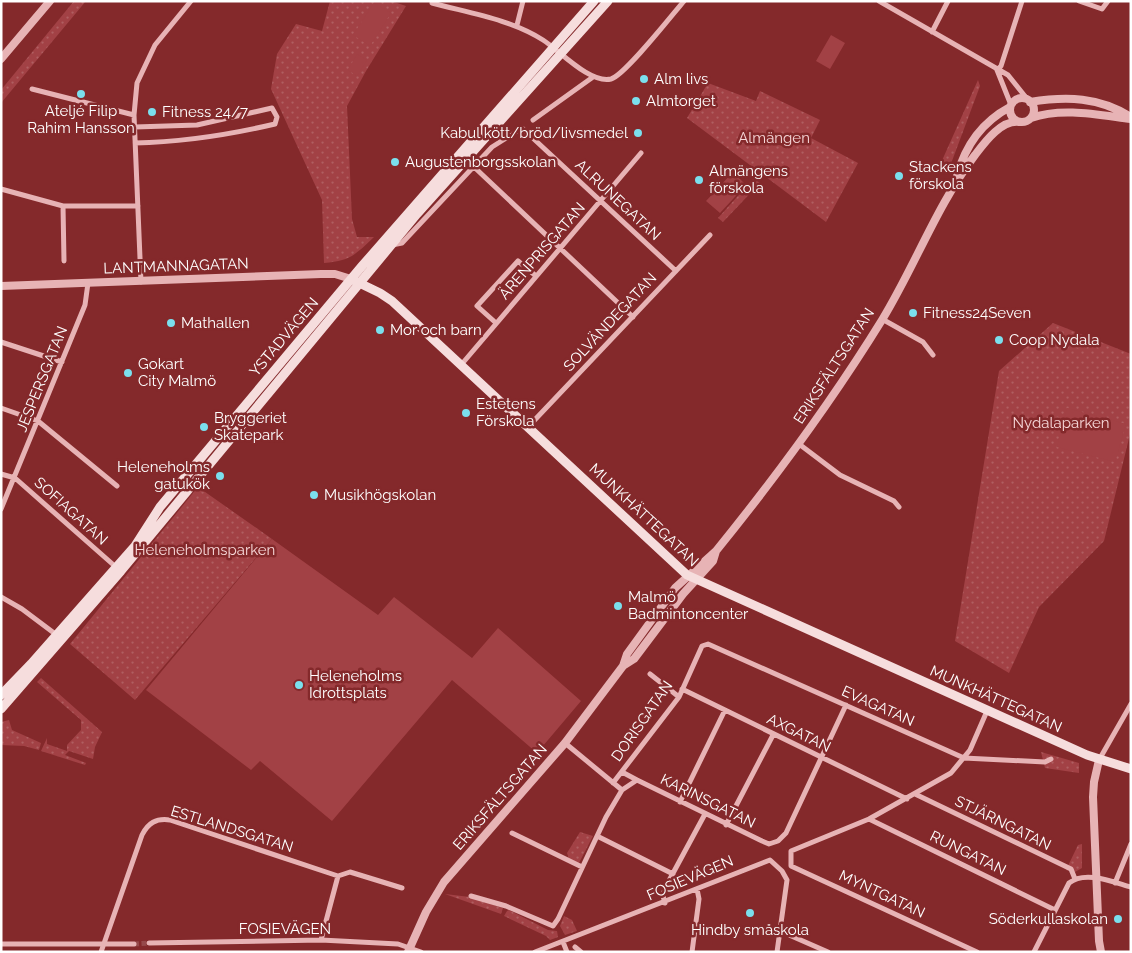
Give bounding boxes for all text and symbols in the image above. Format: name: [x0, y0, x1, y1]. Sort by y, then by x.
place label: Alm livs: [654, 70, 708, 88]
marker: Alm livs: [638, 73, 650, 85]
marker: Ateljé Filip Rahim Hansson: [75, 88, 87, 100]
place label: Almtorget: [646, 92, 716, 110]
marker: Almtorget: [630, 95, 642, 107]
place label: Ateljé Filip Rahim Hansson: [27, 102, 135, 137]
place label: Fitness 24/7: [162, 103, 248, 121]
marker: Fitness 24/7: [146, 106, 158, 118]
place label: Kabul kött/bröd/livsmedel: [440, 124, 629, 142]
marker: Kabul kött/bröd/livsmedel: [632, 127, 644, 139]
park label: Almängen: [738, 129, 810, 147]
place label: Augustenborgsskolan: [405, 153, 556, 171]
marker: Augustenborgsskolan: [389, 156, 401, 168]
street label: ALRUNEGATAN: [572, 156, 664, 244]
place label: Stackens förskola: [909, 158, 972, 193]
place label: Almängens förskola: [709, 162, 788, 197]
marker: Stackens förskola: [893, 170, 905, 182]
marker: Almängens förskola: [693, 174, 705, 186]
street label: ÄRENPRISGATAN: [494, 198, 589, 303]
street label: LANTMANNAGATAN: [103, 254, 249, 278]
street label: SOLVÄNDEGATAN: [559, 268, 660, 375]
street label: YSTADVÄGEN: [245, 293, 322, 380]
street label: ERIKSFÄLTSGATAN: [789, 304, 878, 427]
place label: Fitness24Seven: [923, 304, 1031, 322]
marker: Fitness24Seven: [907, 307, 919, 319]
place label: Mathallen: [181, 314, 250, 332]
marker: Mathallen: [165, 317, 177, 329]
place label: Mor och barn: [390, 321, 482, 339]
street label: JESPERSGATAN: [13, 323, 71, 435]
marker: Mor och barn: [374, 324, 386, 336]
place label: Coop Nydala: [1009, 331, 1099, 349]
marker: Coop Nydala: [993, 334, 1005, 346]
place label: Gokart City Malmö: [138, 355, 216, 390]
marker: Gokart City Malmö: [122, 367, 134, 379]
place label: Estetens Förskola: [476, 395, 536, 430]
marker: Estetens Förskola: [460, 407, 472, 419]
place label: Bryggeriet Skatepark: [214, 409, 287, 444]
park label: Nydalaparken: [1013, 414, 1110, 432]
marker: Bryggeriet Skatepark: [198, 421, 210, 433]
place label: Heleneholms gatukök: [117, 458, 210, 493]
street label: MUNKHÄTTEGATAN: [586, 459, 703, 570]
marker: Heleneholms gatukök: [214, 470, 226, 482]
street label: SOFIAGATAN: [31, 473, 111, 549]
place label: Musikhögskolan: [324, 486, 436, 504]
marker: Musikhögskolan: [308, 489, 320, 501]
park label: Heleneholmsparken: [135, 541, 275, 559]
place label: Malmö Badmintoncenter: [628, 588, 749, 623]
marker: Malmö Badmintoncenter: [612, 600, 624, 612]
street label: MUNKHÄTTEGATAN: [927, 661, 1065, 736]
place label: Heleneholms Idrottsplats: [309, 667, 402, 702]
street label: DORISGATAN: [608, 677, 676, 765]
marker: Heleneholms Idrottsplats: [293, 679, 305, 691]
street label: EVAGATAN: [839, 682, 917, 730]
street label: AXGATAN: [764, 710, 834, 756]
street label: ERIKSFÄLTSGATAN: [448, 740, 551, 854]
street label: KARINSGATAN: [657, 770, 759, 832]
street label: STJÄRNGATAN: [952, 791, 1055, 854]
street label: ESTLANDSGATAN: [168, 802, 296, 856]
street label: RUNGATAN: [927, 827, 1009, 879]
street label: FOSIEVÄGEN: [644, 851, 736, 904]
street label: MYNTGATAN: [836, 866, 928, 922]
marker: Hindby småskola: [744, 907, 756, 919]
place label: Söderkullaskolan: [989, 910, 1108, 928]
marker: Söderkullaskolan: [1112, 913, 1124, 925]
street label: FOSIEVÄGEN: [239, 919, 331, 938]
place label: Hindby småskola: [691, 921, 809, 939]

